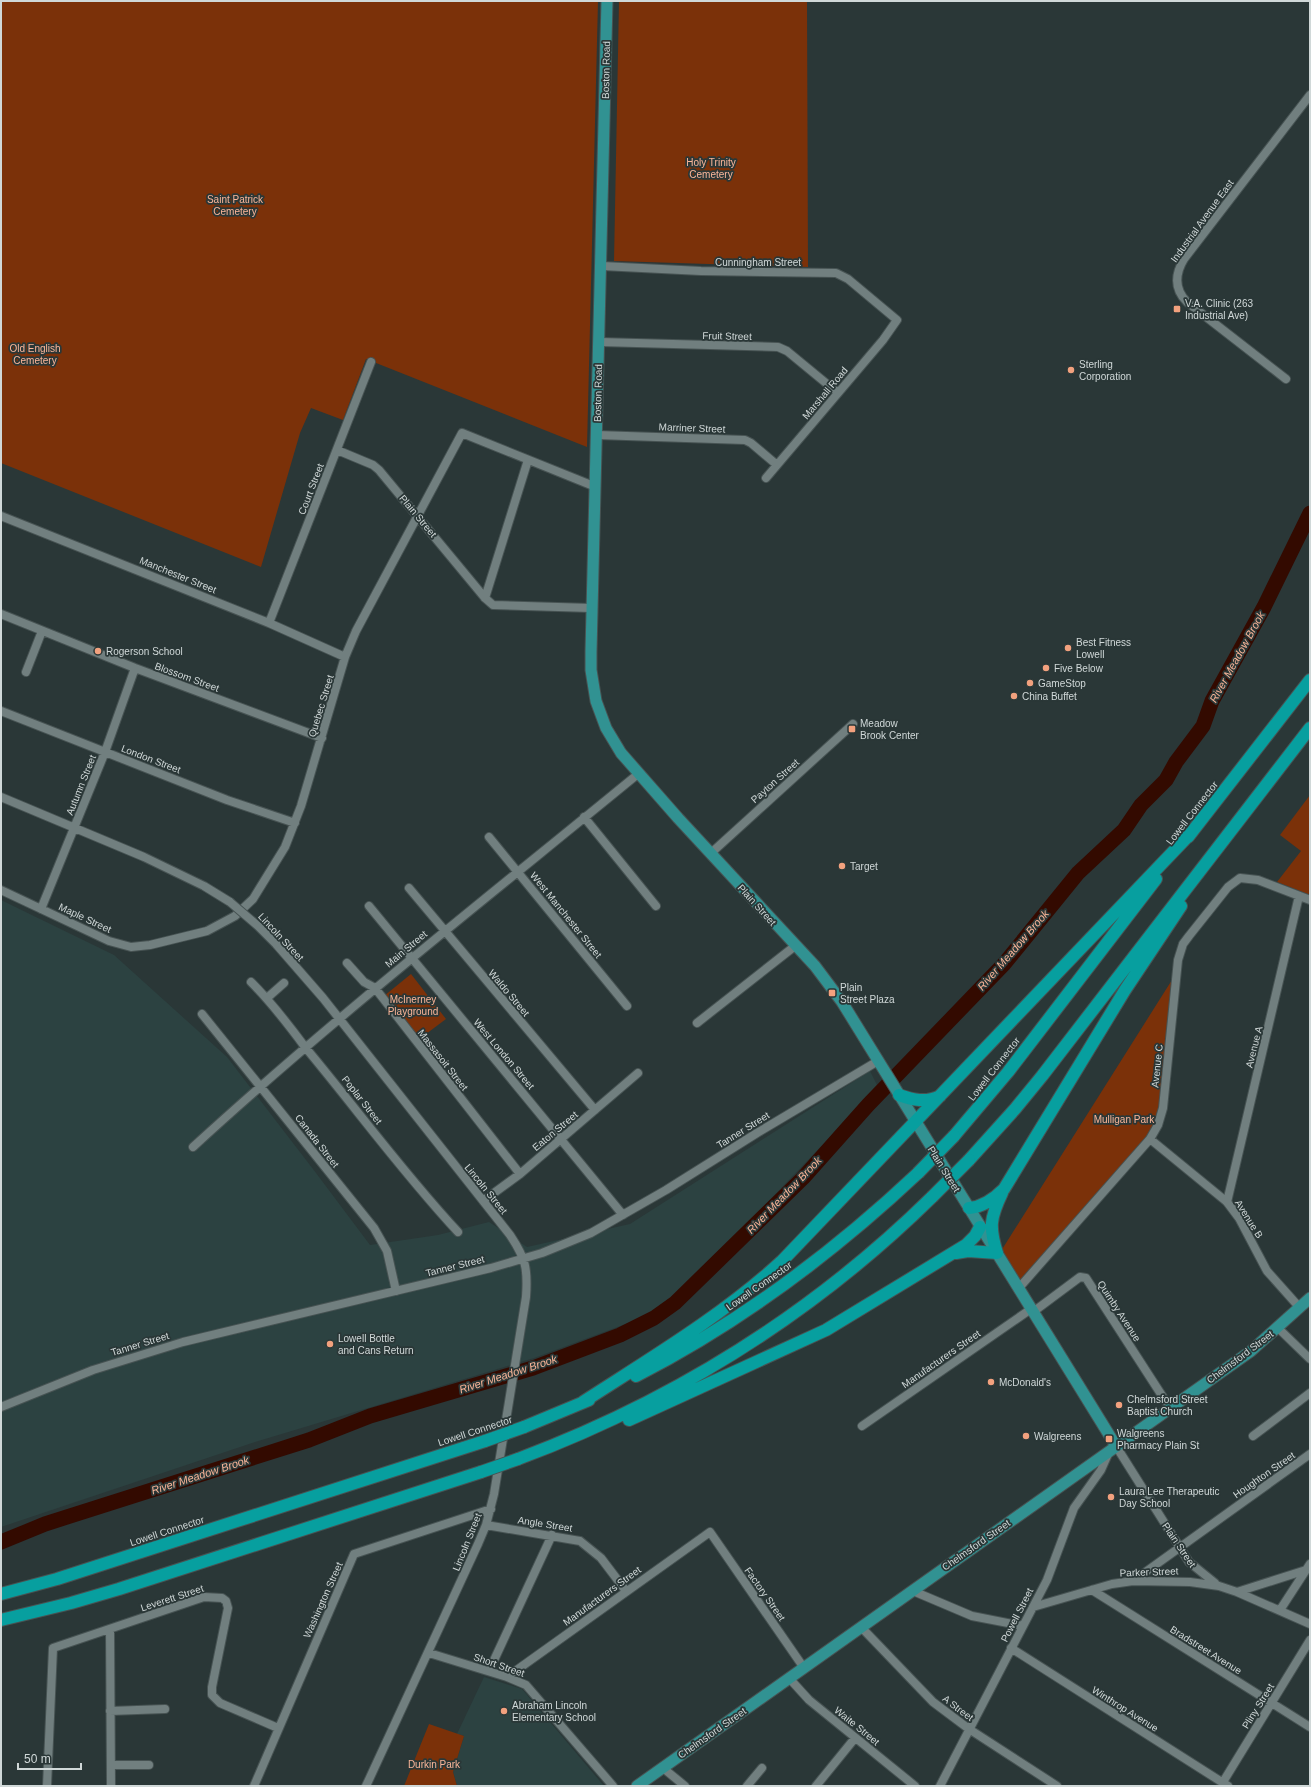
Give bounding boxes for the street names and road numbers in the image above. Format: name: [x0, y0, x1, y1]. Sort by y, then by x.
street label: Boston Road: [600, 41, 612, 99]
street label: Industrial Avenue East: [1168, 177, 1236, 264]
street label: Cunningham Street: [715, 257, 801, 268]
street label: Fruit Street: [702, 330, 752, 342]
street label: Boston Road: [592, 364, 604, 422]
street label: Marshall Road: [800, 365, 850, 421]
street label: Marriner Street: [658, 421, 726, 435]
street label: Court Street: [296, 462, 326, 516]
street label: Plain Street: [397, 493, 439, 540]
street label: Manchester Street: [138, 555, 218, 595]
street label: Blossom Street: [153, 660, 221, 694]
street label: Quebec Street: [306, 673, 336, 738]
street label: London Street: [120, 743, 183, 775]
street label: Autumn Street: [64, 753, 98, 817]
street label: Payton Street: [749, 756, 801, 805]
street label: Lowell Connector: [1164, 779, 1221, 847]
street label: West Manchester Street: [528, 870, 604, 960]
street label: Plain Street: [736, 882, 779, 928]
street label: Maple Street: [57, 901, 113, 935]
street label: Lincoln Street: [256, 911, 306, 963]
street label: Main Street: [383, 928, 429, 970]
street label: Waldo Street: [486, 967, 532, 1019]
street label: West London Street: [471, 1017, 537, 1091]
street label: Avenue A: [1244, 1025, 1265, 1069]
street label: Massasoit Street: [416, 1027, 470, 1093]
street label: Lowell Connector: [966, 1035, 1023, 1103]
street label: Avenue C: [1149, 1044, 1165, 1088]
street label: Poplar Street: [340, 1074, 384, 1127]
street label: Eaton Street: [530, 1109, 580, 1153]
street label: Tanner Street: [715, 1109, 772, 1151]
street label: Canada Street: [293, 1112, 341, 1170]
street label: Plain Street: [926, 1144, 962, 1194]
street label: Lincoln Street: [462, 1162, 510, 1216]
street label: Avenue B: [1233, 1198, 1265, 1241]
street label: Tanner Street: [425, 1253, 486, 1279]
street label: Lowell Connector: [724, 1259, 794, 1313]
street label: Quimby Avenue: [1095, 1278, 1143, 1344]
street label: Manufacturers Street: [900, 1328, 983, 1390]
street label: Chelmsford Street: [1205, 1328, 1276, 1386]
street label: Tanner Street: [110, 1330, 171, 1358]
street label: Lowell Connector: [437, 1414, 514, 1448]
street label: Houghton Street: [1231, 1449, 1297, 1500]
street label: Lincoln Street: [450, 1511, 484, 1572]
street label: Lowell Connector: [129, 1514, 206, 1548]
street label: Angle Street: [517, 1514, 573, 1534]
street label: Chelmsford Street: [940, 1517, 1012, 1573]
street label: Plain Street: [1160, 1520, 1198, 1570]
street label: Washington Street: [301, 1560, 345, 1640]
street label: Manufacturers Street: [561, 1564, 643, 1628]
street label: Factory Street: [742, 1565, 788, 1623]
street label: Parker Street: [1119, 1565, 1179, 1579]
street label: Leverett Street: [139, 1583, 205, 1613]
street label: Powell Street: [999, 1586, 1035, 1644]
street label: Bradstreet Avenue: [1168, 1624, 1244, 1677]
street label: Short Street: [472, 1651, 526, 1679]
street label: Pliny Street: [1240, 1681, 1276, 1731]
street label: Winthrop Avenue: [1090, 1684, 1160, 1734]
street label: A Street: [940, 1693, 976, 1723]
street label: Chelmsford Street: [676, 1705, 748, 1761]
street label: Waite Street: [832, 1705, 882, 1748]

